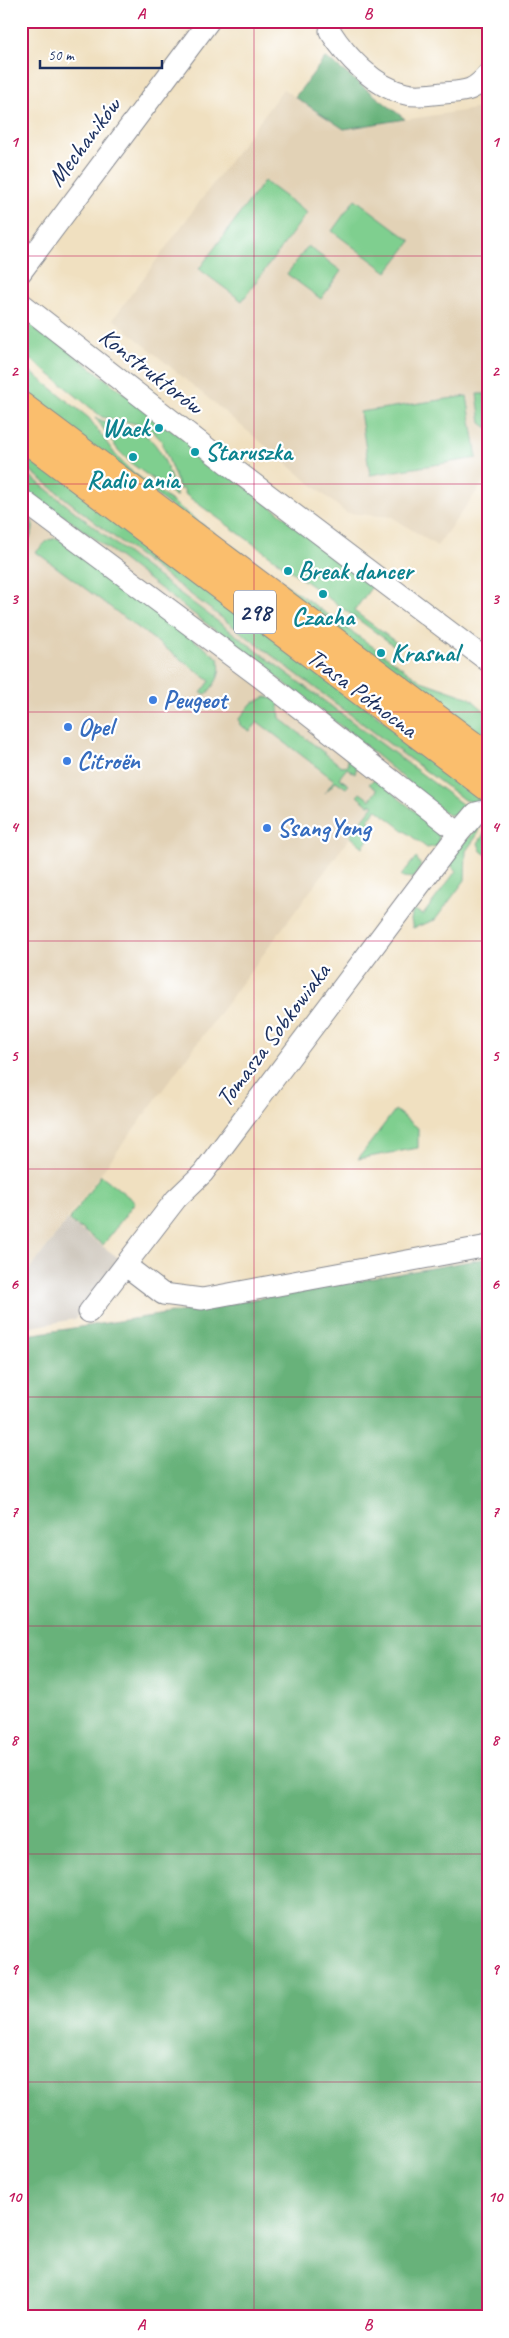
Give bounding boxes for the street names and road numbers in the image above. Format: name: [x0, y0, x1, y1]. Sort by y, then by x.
street label: Mechaników: [40, 90, 129, 193]
street label: Konstruktorów: [93, 320, 211, 423]
road number: 298: [234, 590, 276, 634]
street label: Trasa Północna: [300, 641, 425, 746]
street label: Tomasza Sobkowiaka: [208, 955, 339, 1113]

